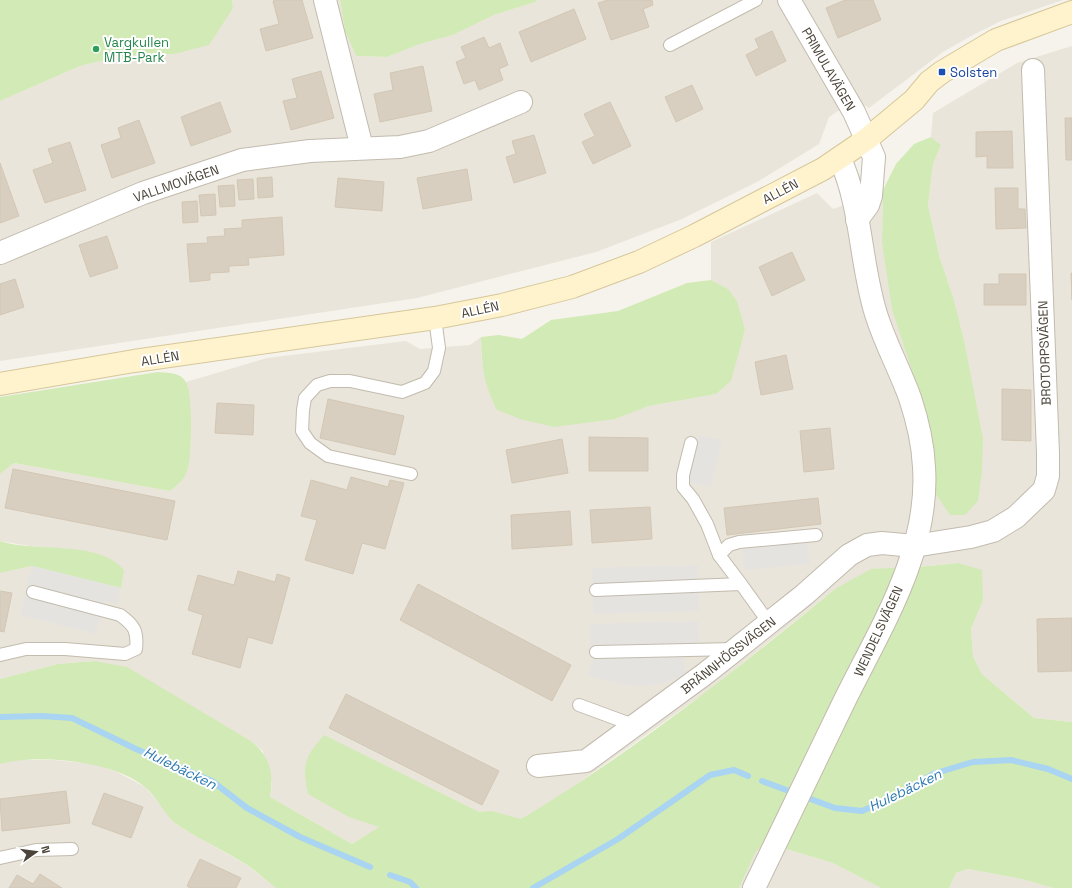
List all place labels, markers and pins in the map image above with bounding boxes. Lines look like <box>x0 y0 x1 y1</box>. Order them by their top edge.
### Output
place label: Vargkullen MTB-Park <box>104 34 169 66</box>
marker: Vargkullen MTB-Park <box>91 44 101 54</box>
place label: Solsten <box>950 64 997 81</box>
marker: Solsten <box>937 67 947 77</box>

